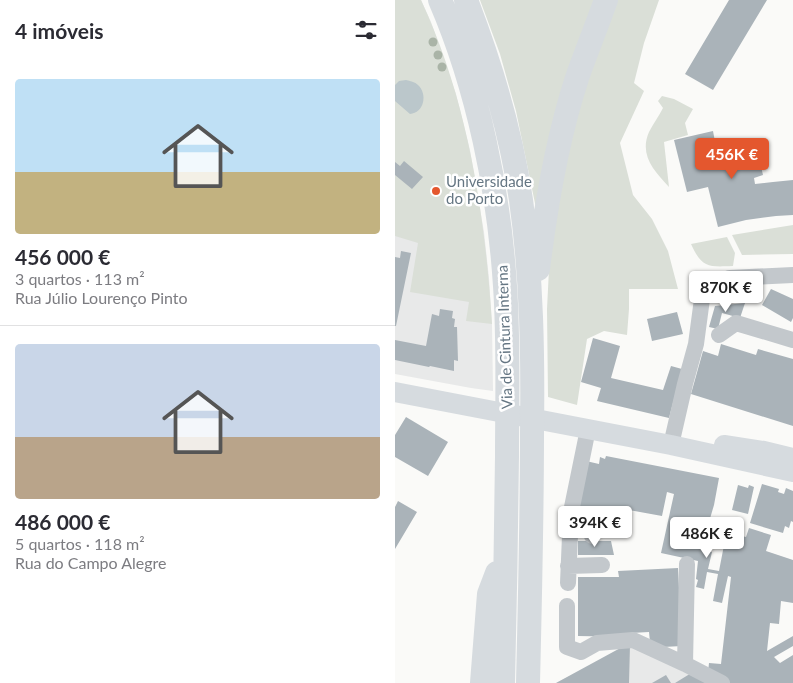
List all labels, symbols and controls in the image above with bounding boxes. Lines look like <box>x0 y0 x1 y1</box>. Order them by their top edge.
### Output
icon: filters <box>352 16 380 44</box>
text: 4 imóveis <box>15 18 103 43</box>
icon: home <box>153 111 243 201</box>
pin: 456K € <box>691 138 773 180</box>
text: 456K € <box>706 144 758 163</box>
place label: Universidade do Porto <box>446 172 532 207</box>
marker: Universidade do Porto <box>430 185 442 197</box>
text: 456 000 € <box>15 244 110 269</box>
street label: Via de Cintura Interna <box>492 265 516 409</box>
text: 3 quartos · 113 m² <box>15 269 145 288</box>
pin: 870K € <box>685 270 767 313</box>
text: 870K € <box>700 277 752 296</box>
text: Rua Júlio Lourenço Pinto <box>15 288 188 307</box>
icon: home <box>153 377 243 467</box>
pin: 394K € <box>554 506 636 548</box>
text: 486 000 € <box>15 509 110 534</box>
text: 394K € <box>569 512 621 531</box>
pin: 486K € <box>666 516 748 559</box>
text: 486K € <box>681 523 733 542</box>
text: 5 quartos · 118 m² <box>15 534 145 553</box>
text: Rua do Campo Alegre <box>15 553 166 572</box>

